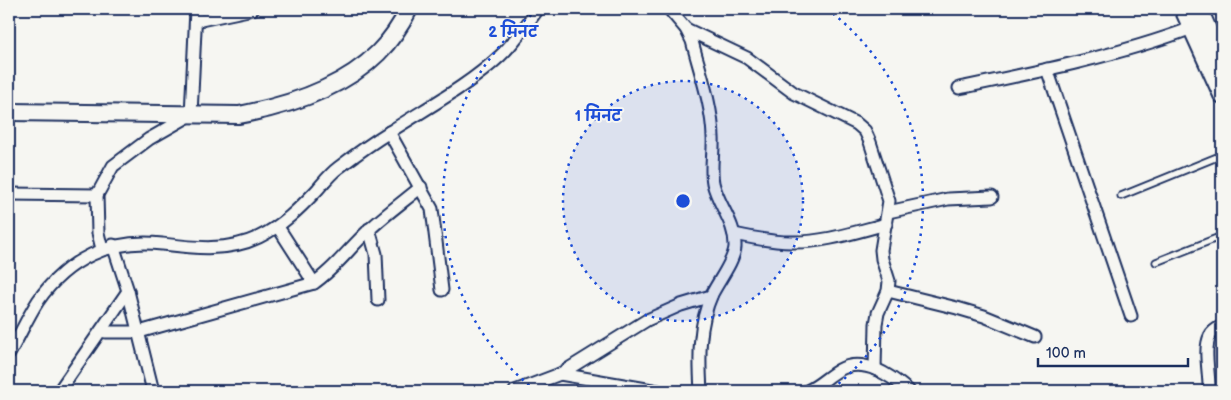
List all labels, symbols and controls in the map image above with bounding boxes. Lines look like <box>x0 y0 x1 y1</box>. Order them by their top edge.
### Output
text: 2 मिनट <box>488 19 539 42</box>
text: 1 मिनट <box>575 103 623 126</box>
centre of rings <box>674 192 692 210</box>
scale bar <box>1038 335 1188 367</box>
text: 100 m <box>1046 344 1086 363</box>

